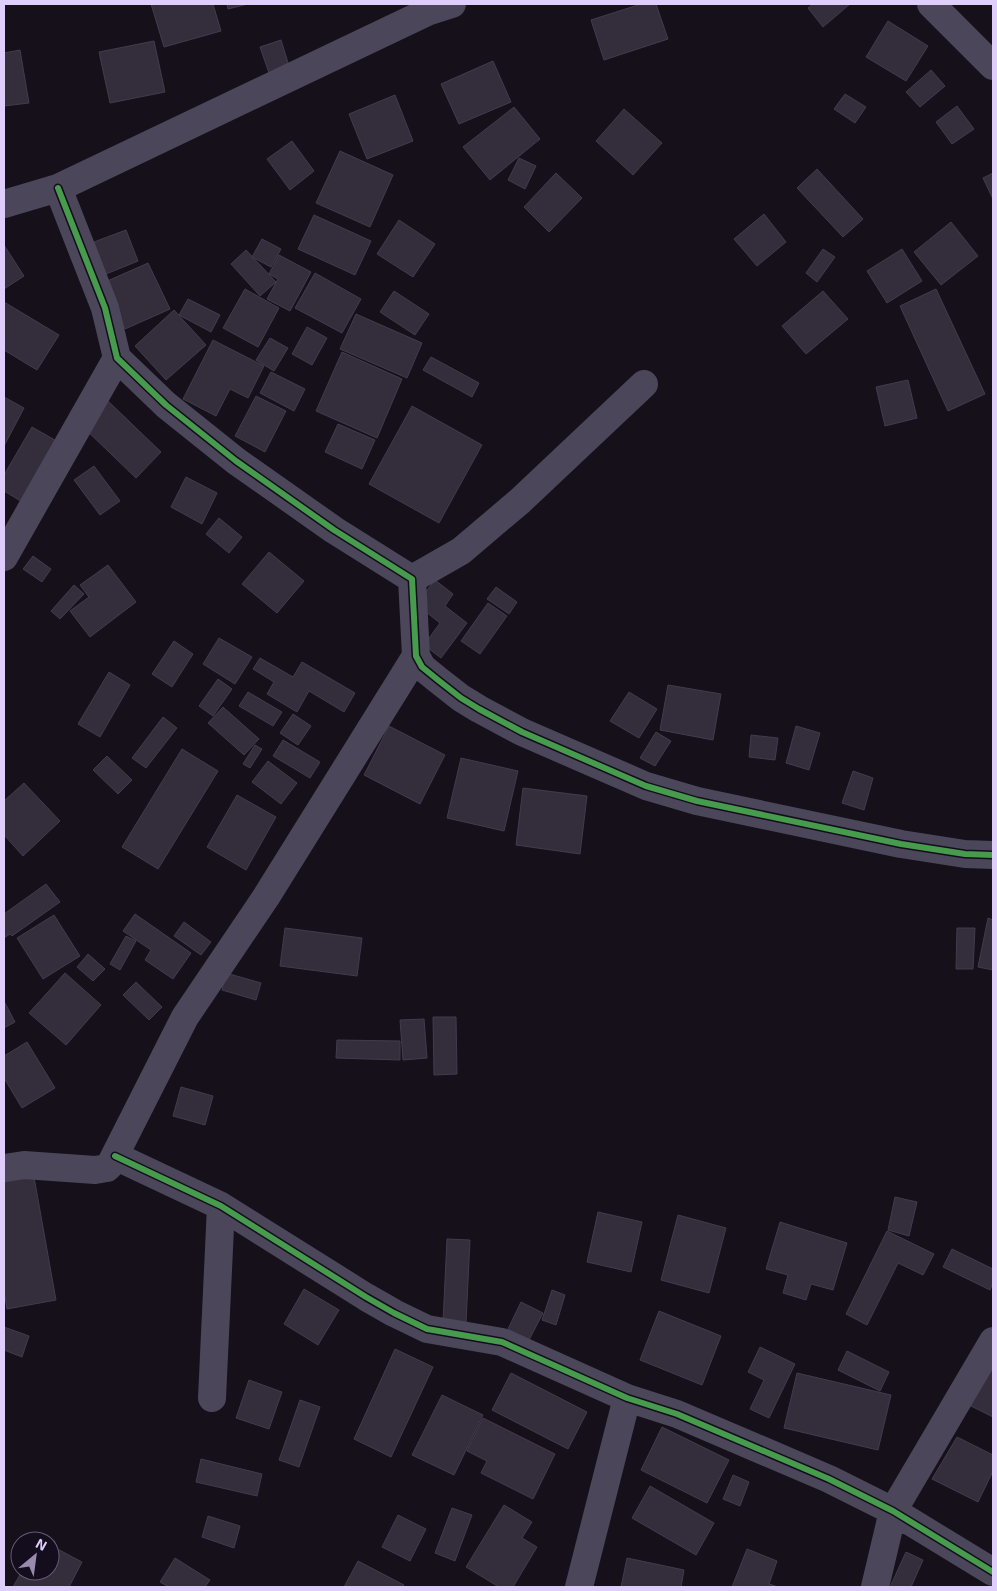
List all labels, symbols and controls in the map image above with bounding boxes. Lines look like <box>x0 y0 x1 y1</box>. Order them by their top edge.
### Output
north arrow <box>10 1531 60 1581</box>
text: N <box>33 1534 50 1554</box>

